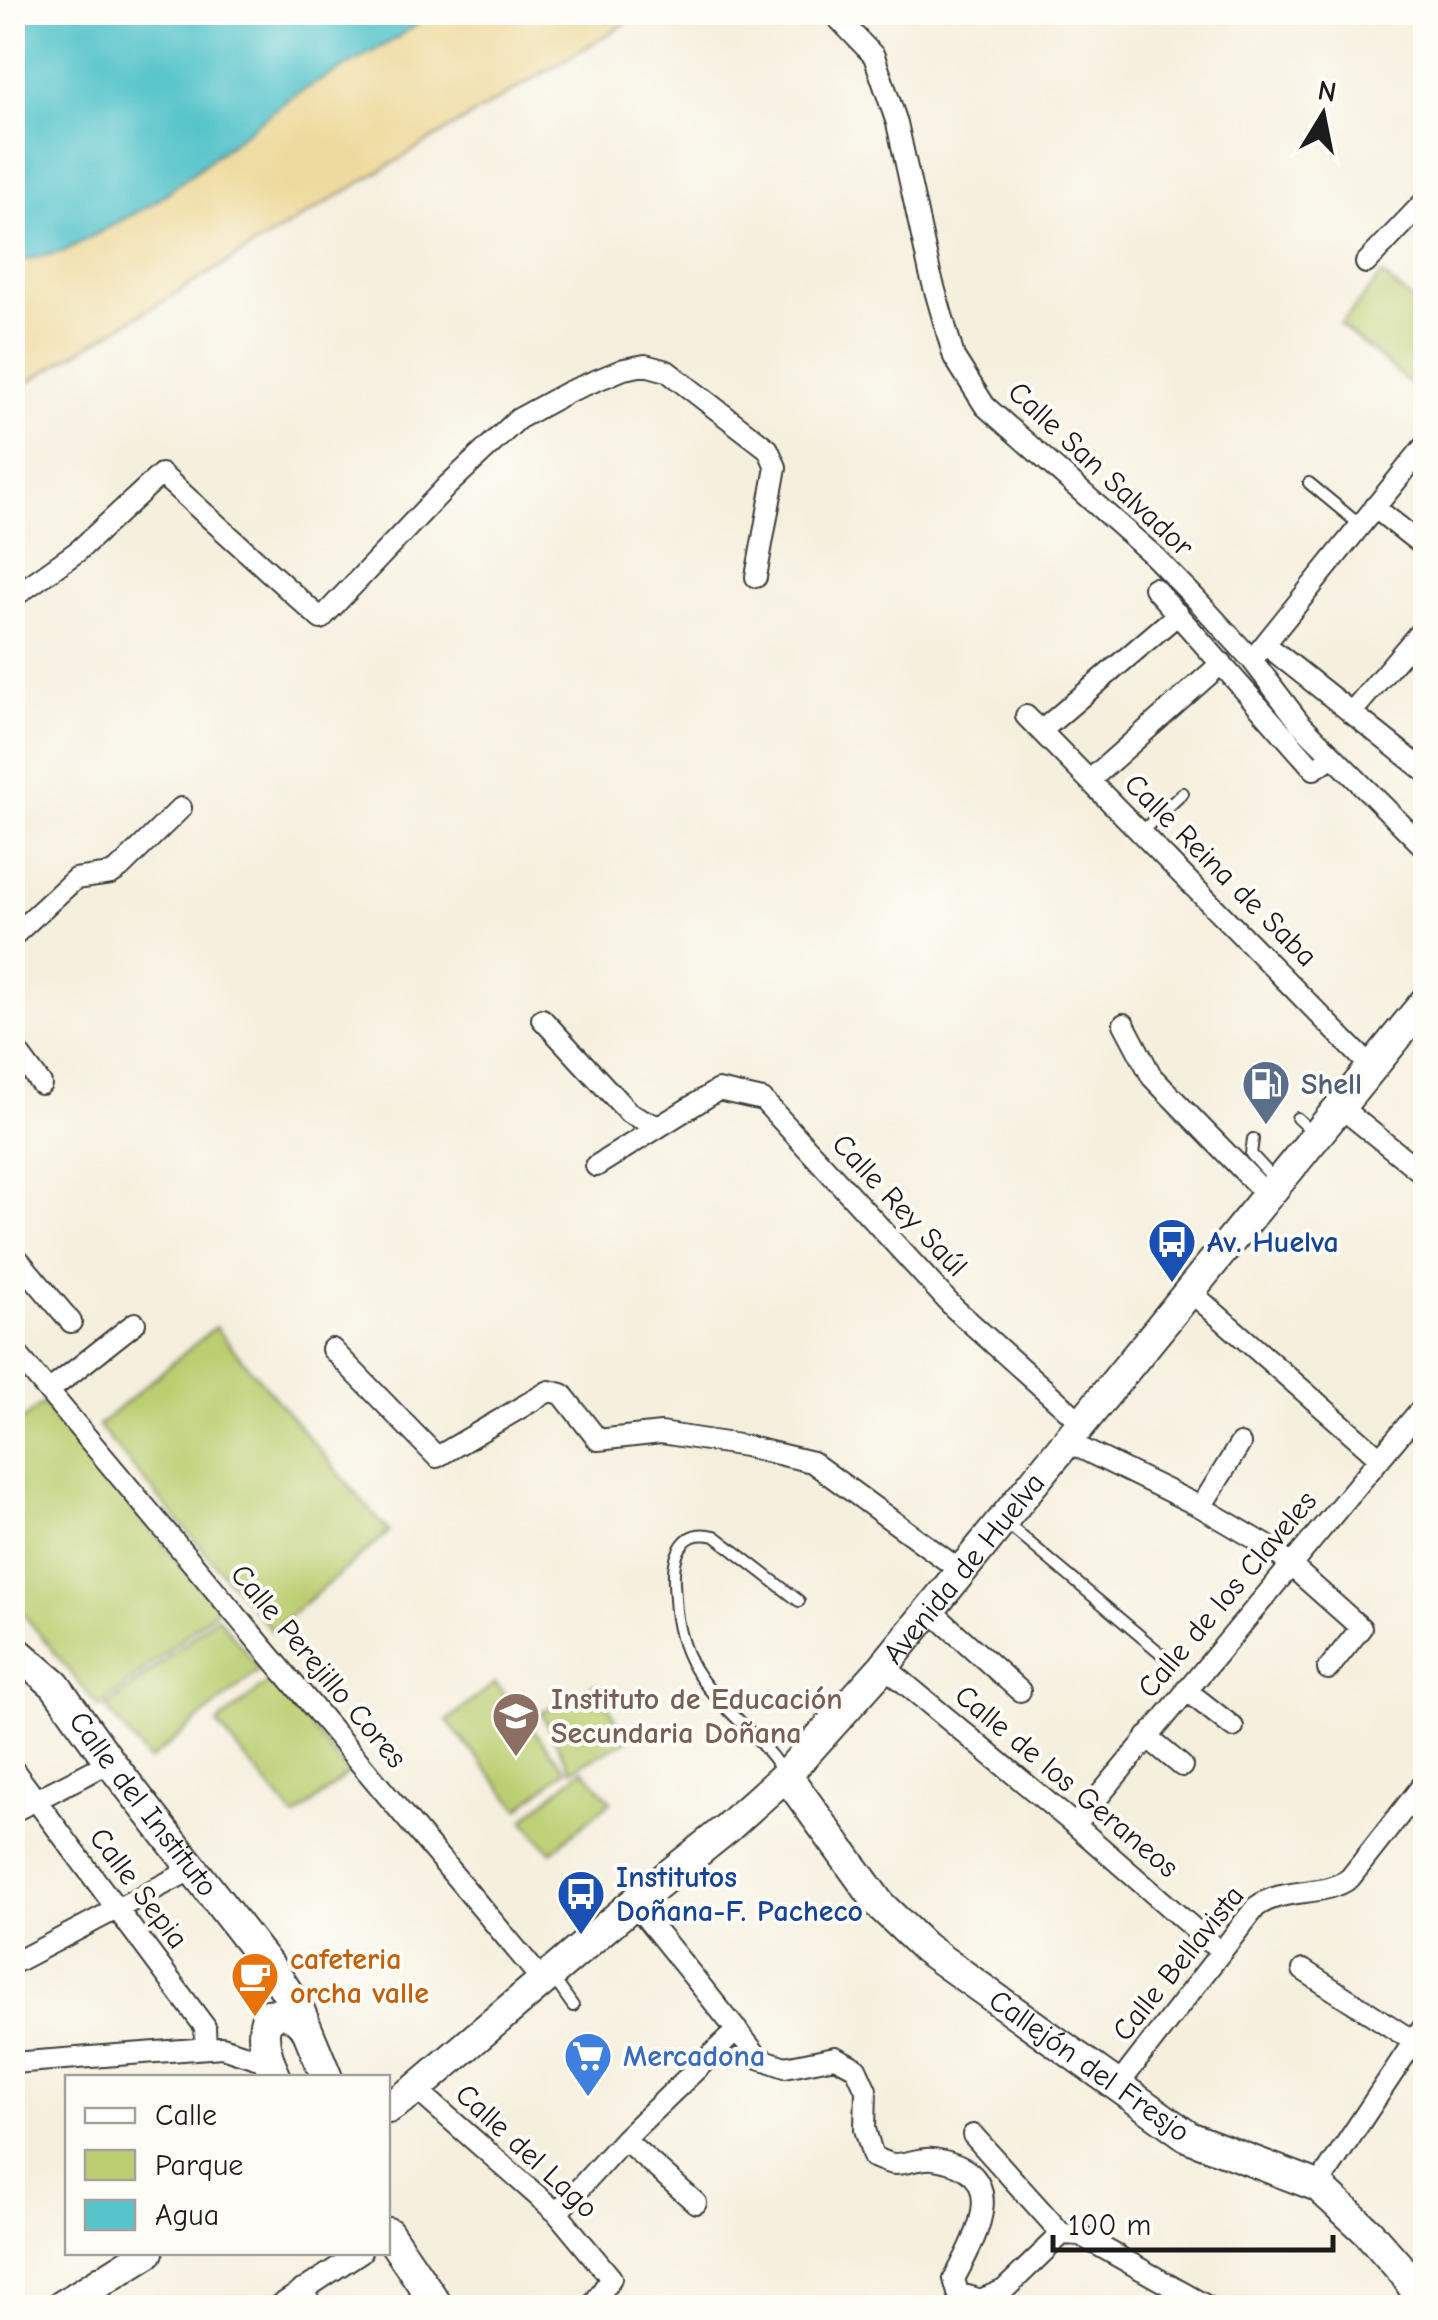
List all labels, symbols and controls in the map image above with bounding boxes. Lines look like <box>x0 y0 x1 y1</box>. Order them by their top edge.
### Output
north arrow <box>1273 65 1373 165</box>
text: N <box>1315 74 1339 109</box>
street label: Calle San Salvador <box>1001 375 1201 564</box>
street label: Calle Reina de Saba <box>1117 767 1324 974</box>
fuel station icon: Shell <box>1240 1058 1292 1126</box>
place label: Shell <box>1301 1067 1362 1102</box>
street label: Calle Rey Saúl <box>825 1127 975 1284</box>
bus stop icon: Av. Huelva <box>1146 1216 1198 1284</box>
place label: Av. Huelva <box>1207 1225 1339 1260</box>
street label: Avenida de Huelva <box>876 1466 1052 1671</box>
street label: Calle de los Claveles <box>1131 1484 1324 1705</box>
street label: Calle Perejillo Cores <box>223 1557 414 1775</box>
street label: Calle de los Geraneos <box>948 1678 1186 1885</box>
place label: Instituto de Educación Secundaria Doñana <box>551 1682 843 1751</box>
school or university icon: Instituto de Educación Secundaria Doñana <box>490 1690 542 1758</box>
street label: Calle del Instituto <box>62 1705 225 1904</box>
street label: Calle Sepia <box>82 1821 195 1955</box>
place label: Institutos Doñana-F. Pacheco <box>616 1860 863 1929</box>
bus stop icon: Institutos Doñana-F. Pacheco <box>555 1868 607 1936</box>
street label: Calle Bellavista <box>1105 1879 1252 2048</box>
place label: cafeteria orcha valle <box>290 1942 429 2011</box>
cafe icon: cafeteria orcha valle <box>229 1950 281 2018</box>
street label: Callejón del Fresjo <box>982 1983 1196 2150</box>
supermarket icon: Mercadona <box>562 2030 614 2098</box>
place label: Mercadona <box>623 2039 765 2074</box>
legend <box>65 2075 390 2255</box>
street label: Calle del Lago <box>448 2077 605 2226</box>
text: Calle <box>155 2098 217 2133</box>
text: Parque <box>155 2148 243 2183</box>
scale bar <box>1053 2190 1333 2252</box>
text: Agua <box>155 2198 219 2233</box>
text: 100 m <box>1068 2208 1151 2243</box>

